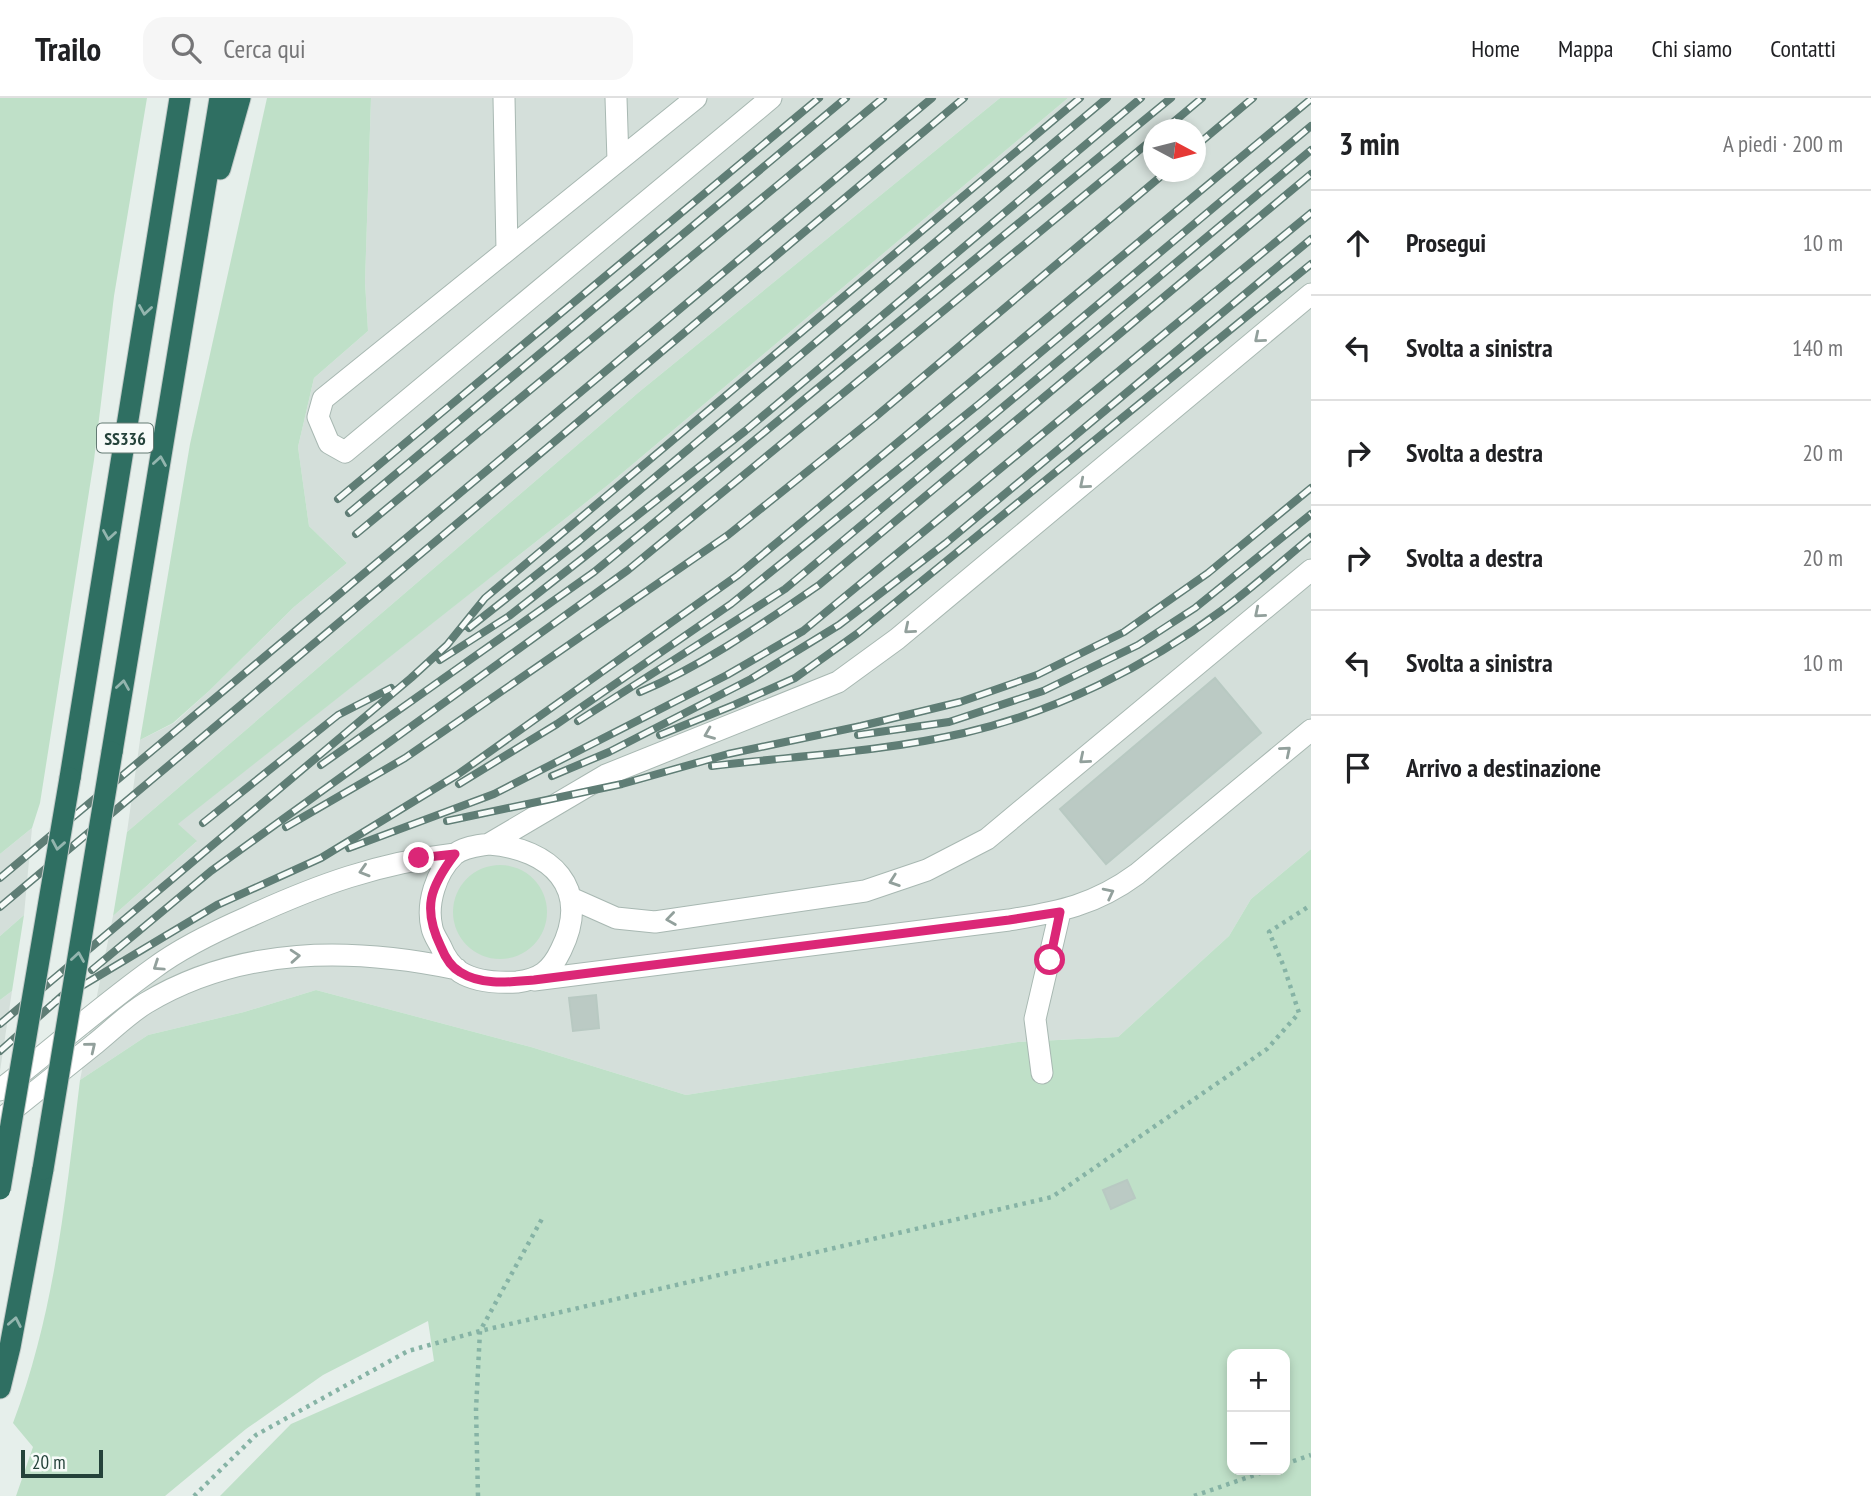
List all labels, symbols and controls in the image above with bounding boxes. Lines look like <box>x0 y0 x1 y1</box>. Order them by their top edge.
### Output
search box <box>143 17 633 80</box>
text: Trailo <box>35 27 101 70</box>
icon: search <box>167 29 205 67</box>
text: Cerca qui <box>223 32 306 65</box>
text: Home <box>1471 33 1520 64</box>
text: Mappa <box>1558 33 1613 64</box>
text: Chi siamo <box>1651 33 1732 64</box>
text: Contatti <box>1770 33 1836 64</box>
north arrow <box>1143 119 1206 182</box>
text: 3 min <box>1339 124 1400 163</box>
text: A piedi · 200 m <box>1723 129 1843 158</box>
icon: ahead <box>1339 224 1377 262</box>
text: Prosegui <box>1406 226 1486 259</box>
text: 10 m <box>1802 228 1843 257</box>
one-way arrow <box>138 305 153 316</box>
icon: left <box>1339 329 1377 367</box>
one-way arrow <box>1254 330 1267 342</box>
text: Svolta a sinistra <box>1406 331 1553 364</box>
text: 140 m <box>1792 333 1843 362</box>
road number: SS336 <box>97 424 153 452</box>
icon: right <box>1339 434 1377 472</box>
text: Svolta a destra <box>1406 436 1543 469</box>
text: 20 m <box>1802 438 1843 467</box>
one-way arrow <box>152 455 167 466</box>
one-way arrow <box>1079 476 1092 488</box>
one-way arrow <box>102 529 117 541</box>
icon: right <box>1339 539 1377 577</box>
text: Svolta a destra <box>1406 541 1543 574</box>
text: 20 m <box>1802 543 1843 572</box>
one-way arrow <box>1254 605 1266 618</box>
one-way arrow <box>904 621 917 633</box>
icon: left <box>1339 644 1377 682</box>
text: Svolta a sinistra <box>1406 646 1553 679</box>
text: 10 m <box>1802 648 1843 677</box>
one-way arrow <box>115 679 130 691</box>
one-way arrow <box>703 725 715 739</box>
one-way arrow <box>1278 747 1291 759</box>
icon: arrive <box>1339 749 1377 787</box>
one-way arrow <box>1079 751 1092 763</box>
text: Arrivo a destinazione <box>1406 751 1601 784</box>
one-way arrow <box>51 839 66 851</box>
route end <box>403 842 434 873</box>
one-way arrow <box>358 862 370 877</box>
one-way arrow <box>889 873 901 887</box>
one-way arrow <box>1102 887 1114 901</box>
one-way arrow <box>665 912 677 927</box>
route start <box>1034 944 1065 975</box>
one-way arrow <box>290 948 301 963</box>
one-way arrow <box>70 951 85 963</box>
one-way arrow <box>153 958 166 970</box>
one-way arrow <box>84 1042 96 1055</box>
one-way arrow <box>6 1316 21 1328</box>
map controls <box>1227 1349 1290 1475</box>
button: + <box>1227 1349 1290 1412</box>
button: − <box>1227 1412 1290 1475</box>
scale bar <box>21 1447 103 1479</box>
text: 20 m <box>32 1450 66 1474</box>

